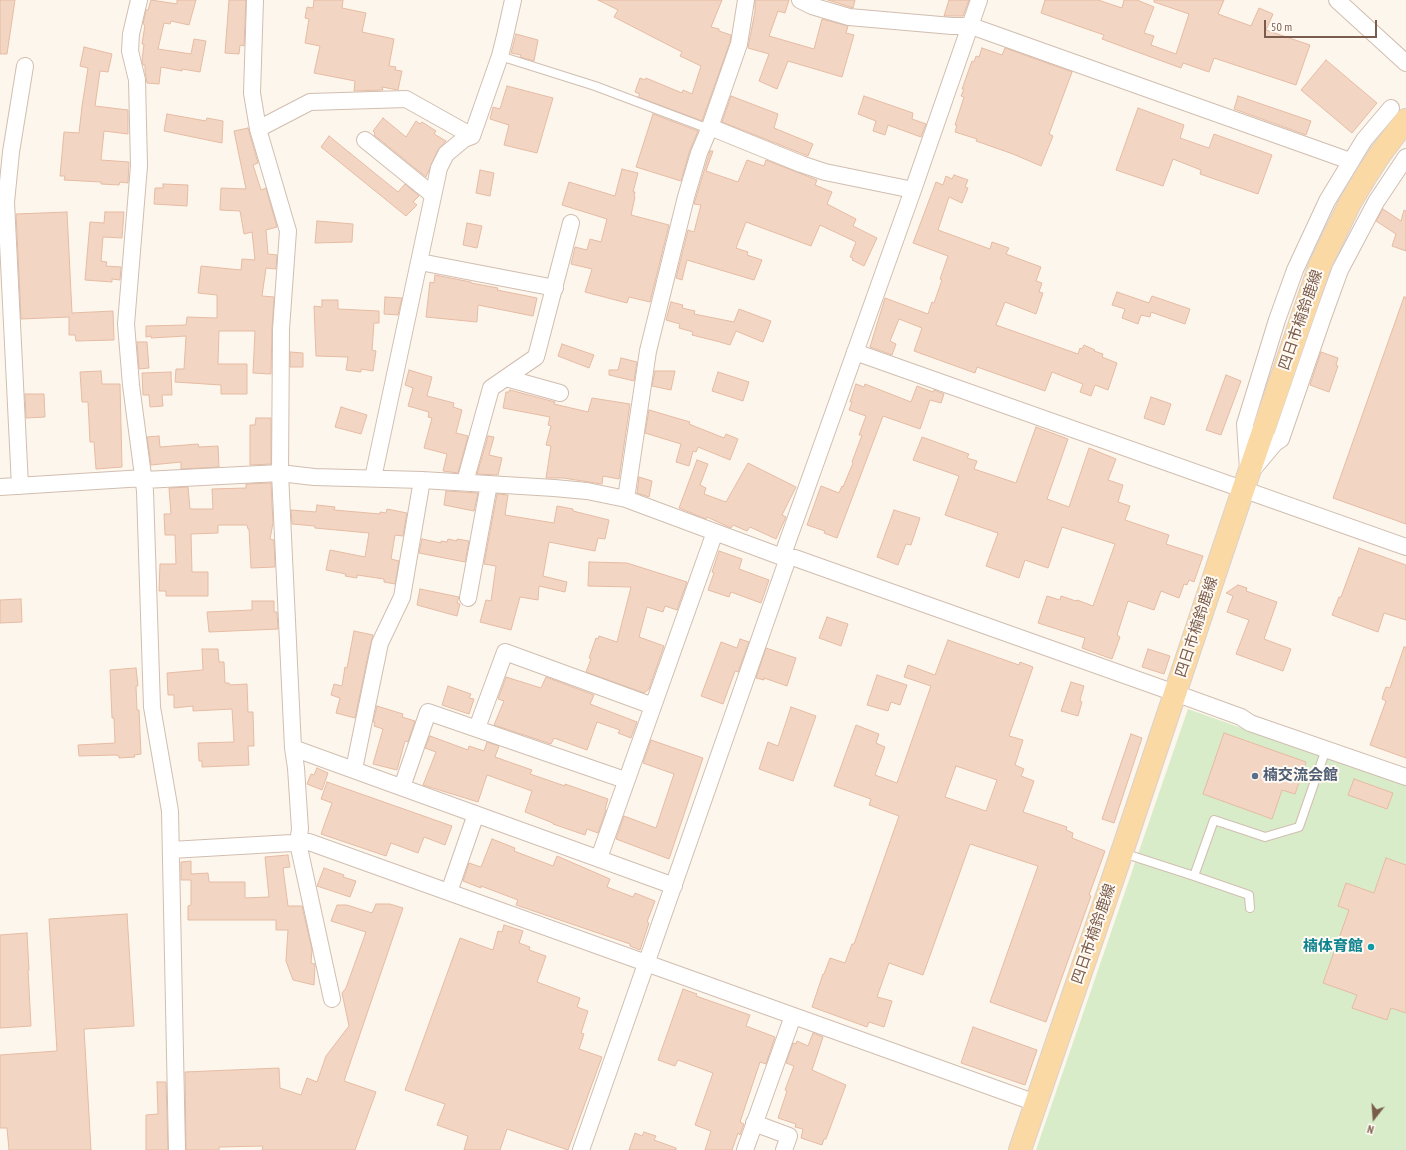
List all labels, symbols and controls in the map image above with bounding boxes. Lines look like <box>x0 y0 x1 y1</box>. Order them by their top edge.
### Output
scale bar <box>1266 12 1379 38</box>
text: 50 m <box>1271 19 1292 34</box>
street label: 四日市楠鈴鹿線 <box>1275 267 1327 373</box>
street label: 四日市楠鈴鹿線 <box>1172 574 1222 680</box>
place label: 楠交流会館 <box>1263 767 1338 785</box>
marker: 楠交流会館 <box>1250 771 1260 781</box>
street label: 四日市楠鈴鹿線 <box>1068 881 1120 987</box>
place label: 楠体育館 <box>1303 938 1363 956</box>
marker: 楠体育館 <box>1366 942 1376 952</box>
north arrow <box>1354 1098 1394 1138</box>
text: N <box>1366 1122 1375 1137</box>

